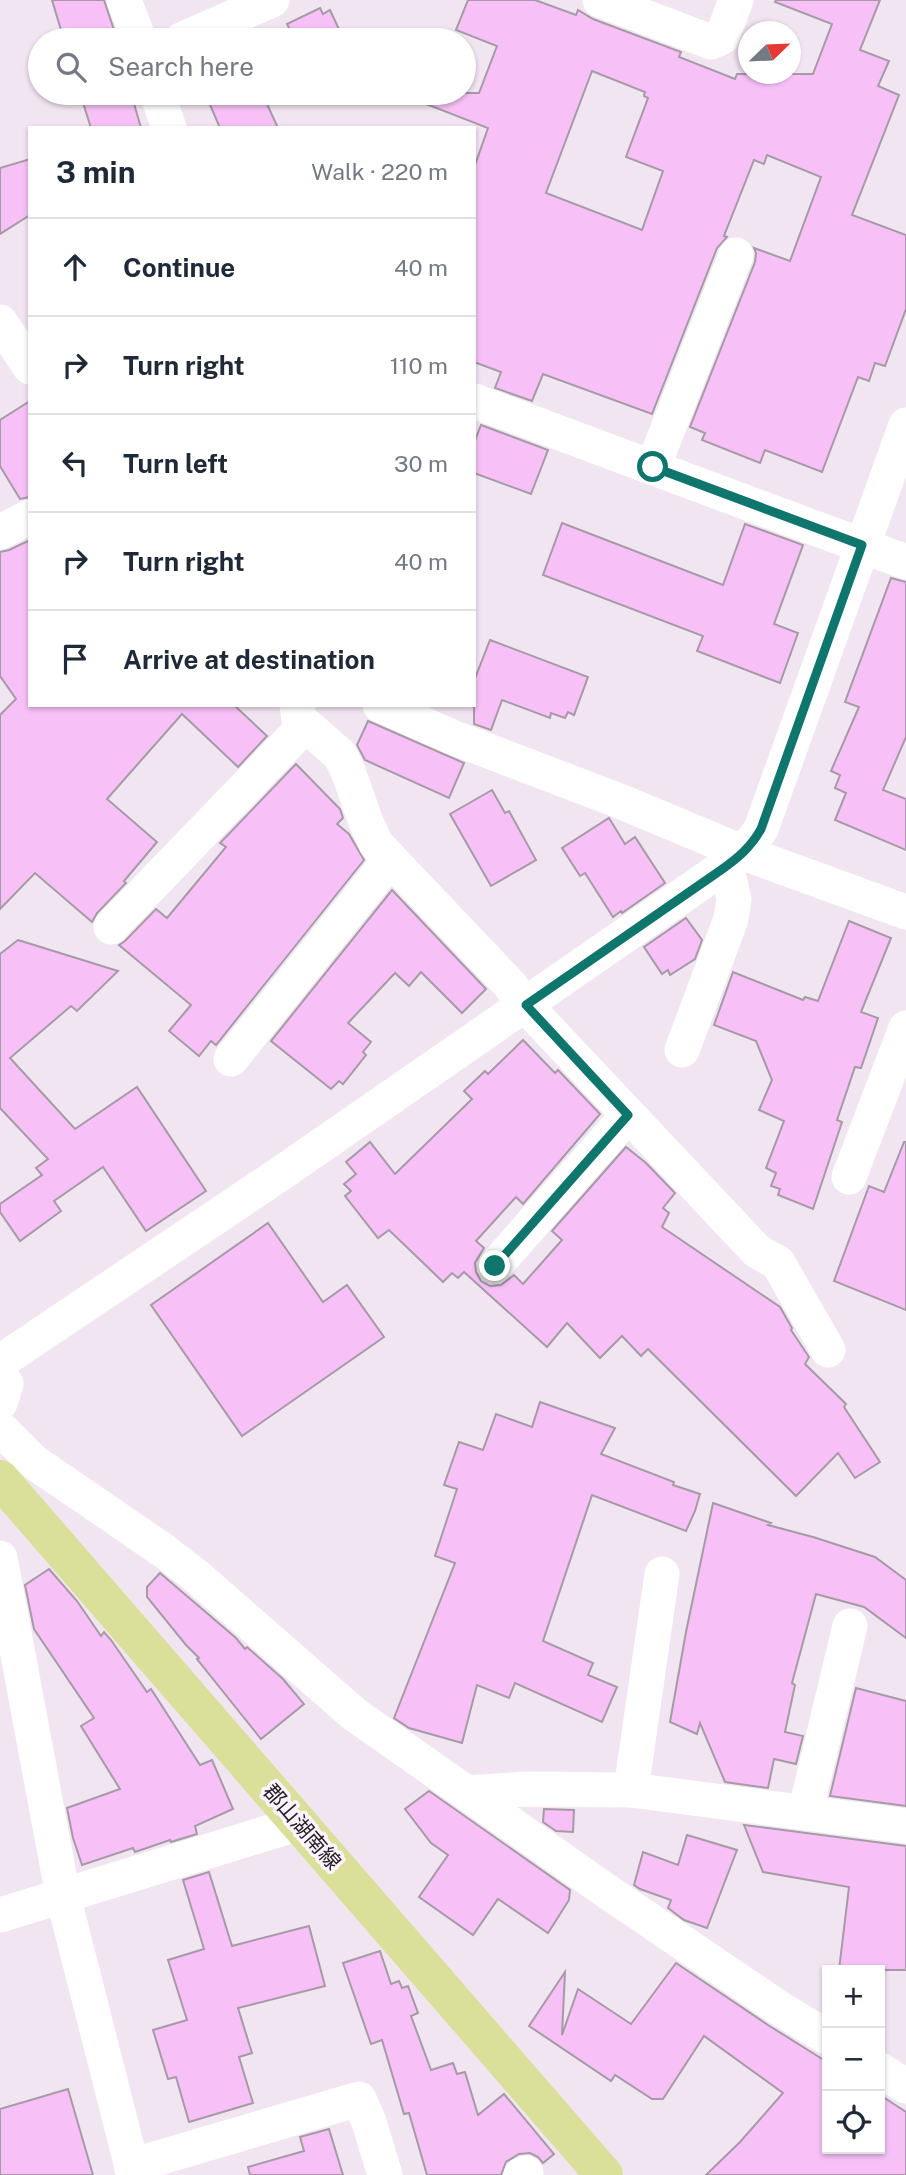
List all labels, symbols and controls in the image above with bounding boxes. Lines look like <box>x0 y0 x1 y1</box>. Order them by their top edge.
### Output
north arrow <box>738 21 801 84</box>
search box <box>28 28 476 105</box>
icon: search <box>52 48 90 86</box>
text: Search here <box>108 51 254 82</box>
text: 3 min <box>56 154 135 190</box>
text: Walk · 220 m <box>311 158 448 185</box>
icon: ahead <box>56 248 94 286</box>
text: Continue <box>123 252 235 283</box>
text: 40 m <box>394 254 448 281</box>
icon: right <box>56 346 94 384</box>
text: Turn right <box>123 350 245 381</box>
text: 110 m <box>390 352 448 379</box>
icon: left <box>56 444 94 482</box>
text: Turn left <box>123 448 228 479</box>
text: 30 m <box>394 450 448 477</box>
route start <box>637 451 668 482</box>
icon: right <box>56 542 94 580</box>
text: Turn right <box>123 546 245 577</box>
text: 40 m <box>394 548 448 575</box>
icon: arrive <box>56 640 94 678</box>
text: Arrive at destination <box>123 644 375 675</box>
route end <box>479 1250 510 1281</box>
street label: 郡山湖南線 <box>259 1779 346 1874</box>
map controls <box>822 1965 885 2154</box>
button: + <box>822 1965 885 2028</box>
button: − <box>822 2028 885 2091</box>
button: locate <box>822 2091 885 2154</box>

